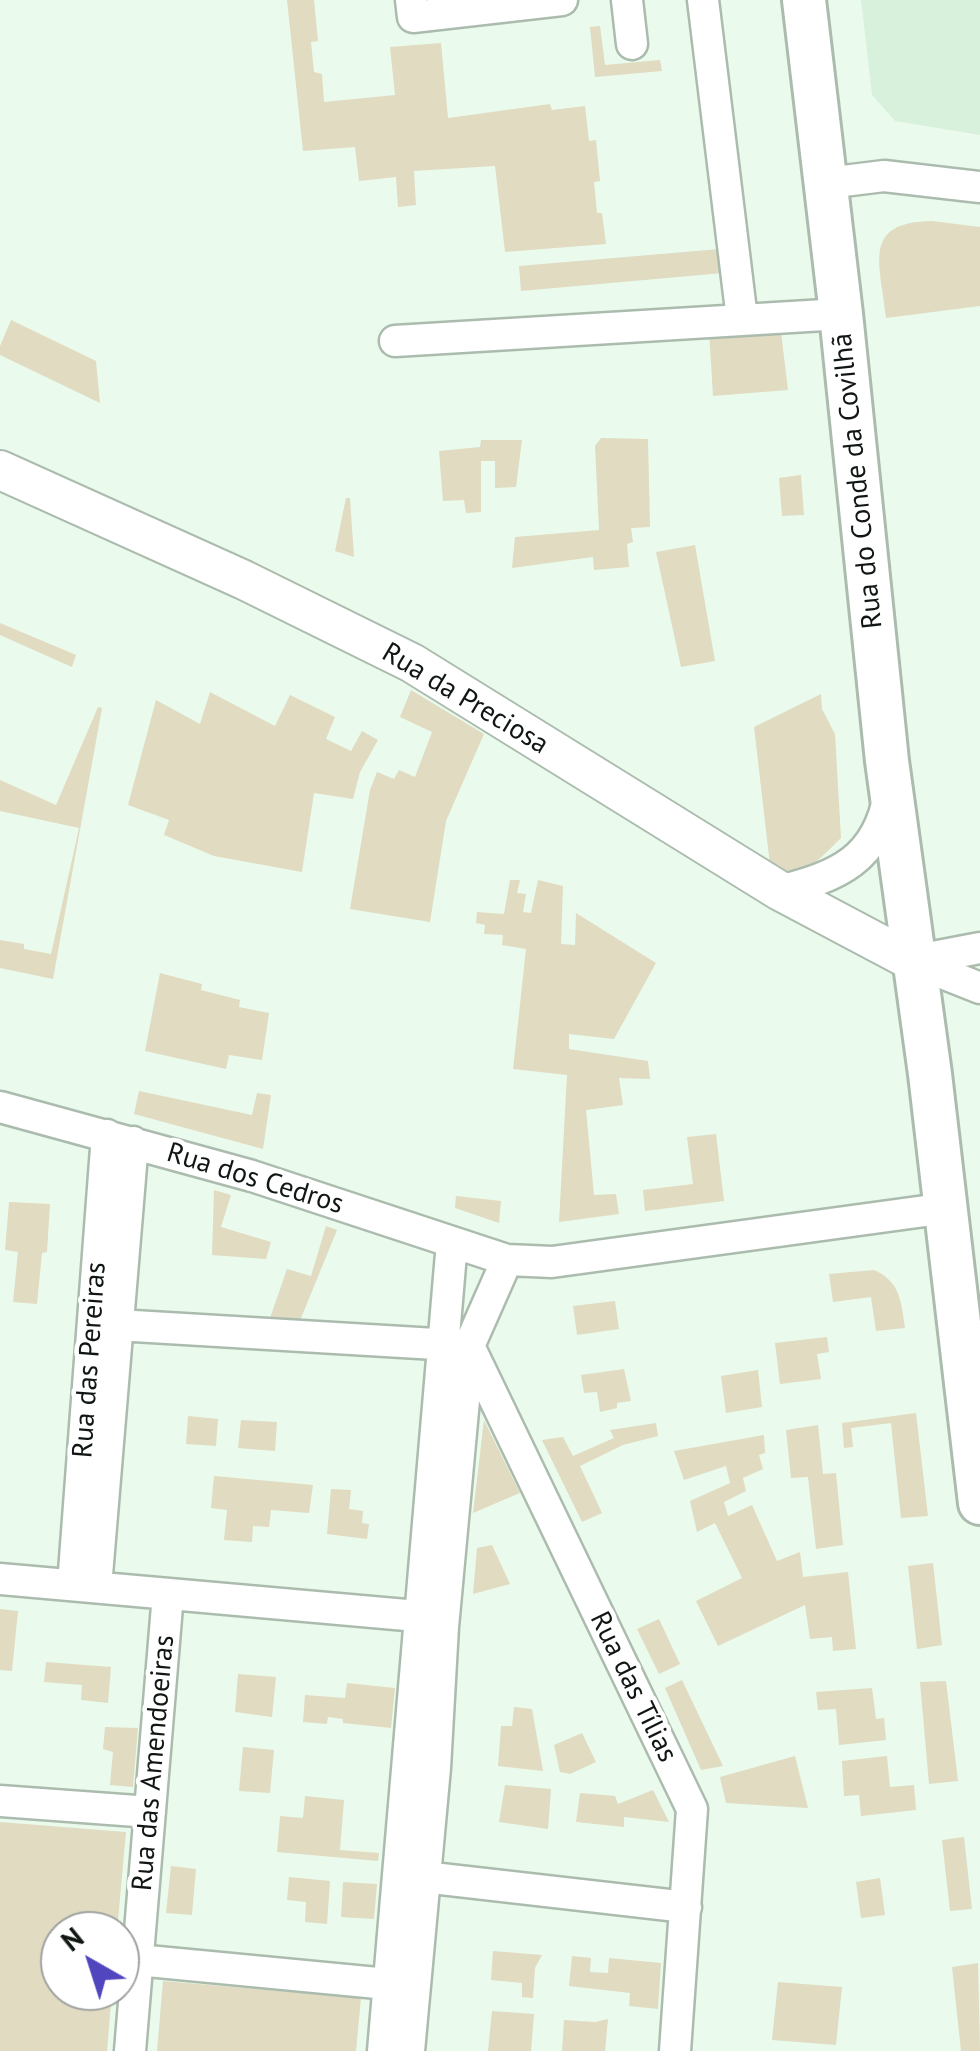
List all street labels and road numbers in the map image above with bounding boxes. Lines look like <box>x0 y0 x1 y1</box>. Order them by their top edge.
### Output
street label: Rua do Conde da Covilhã <box>826 332 890 630</box>
street label: Rua da Preciosa <box>376 636 554 762</box>
street label: Rua dos Cedros <box>163 1136 347 1222</box>
street label: Rua das Pereiras <box>66 1261 114 1459</box>
street label: Rua das Tílias <box>582 1606 684 1768</box>
street label: Rua das Amendoeiras <box>126 1634 182 1892</box>

